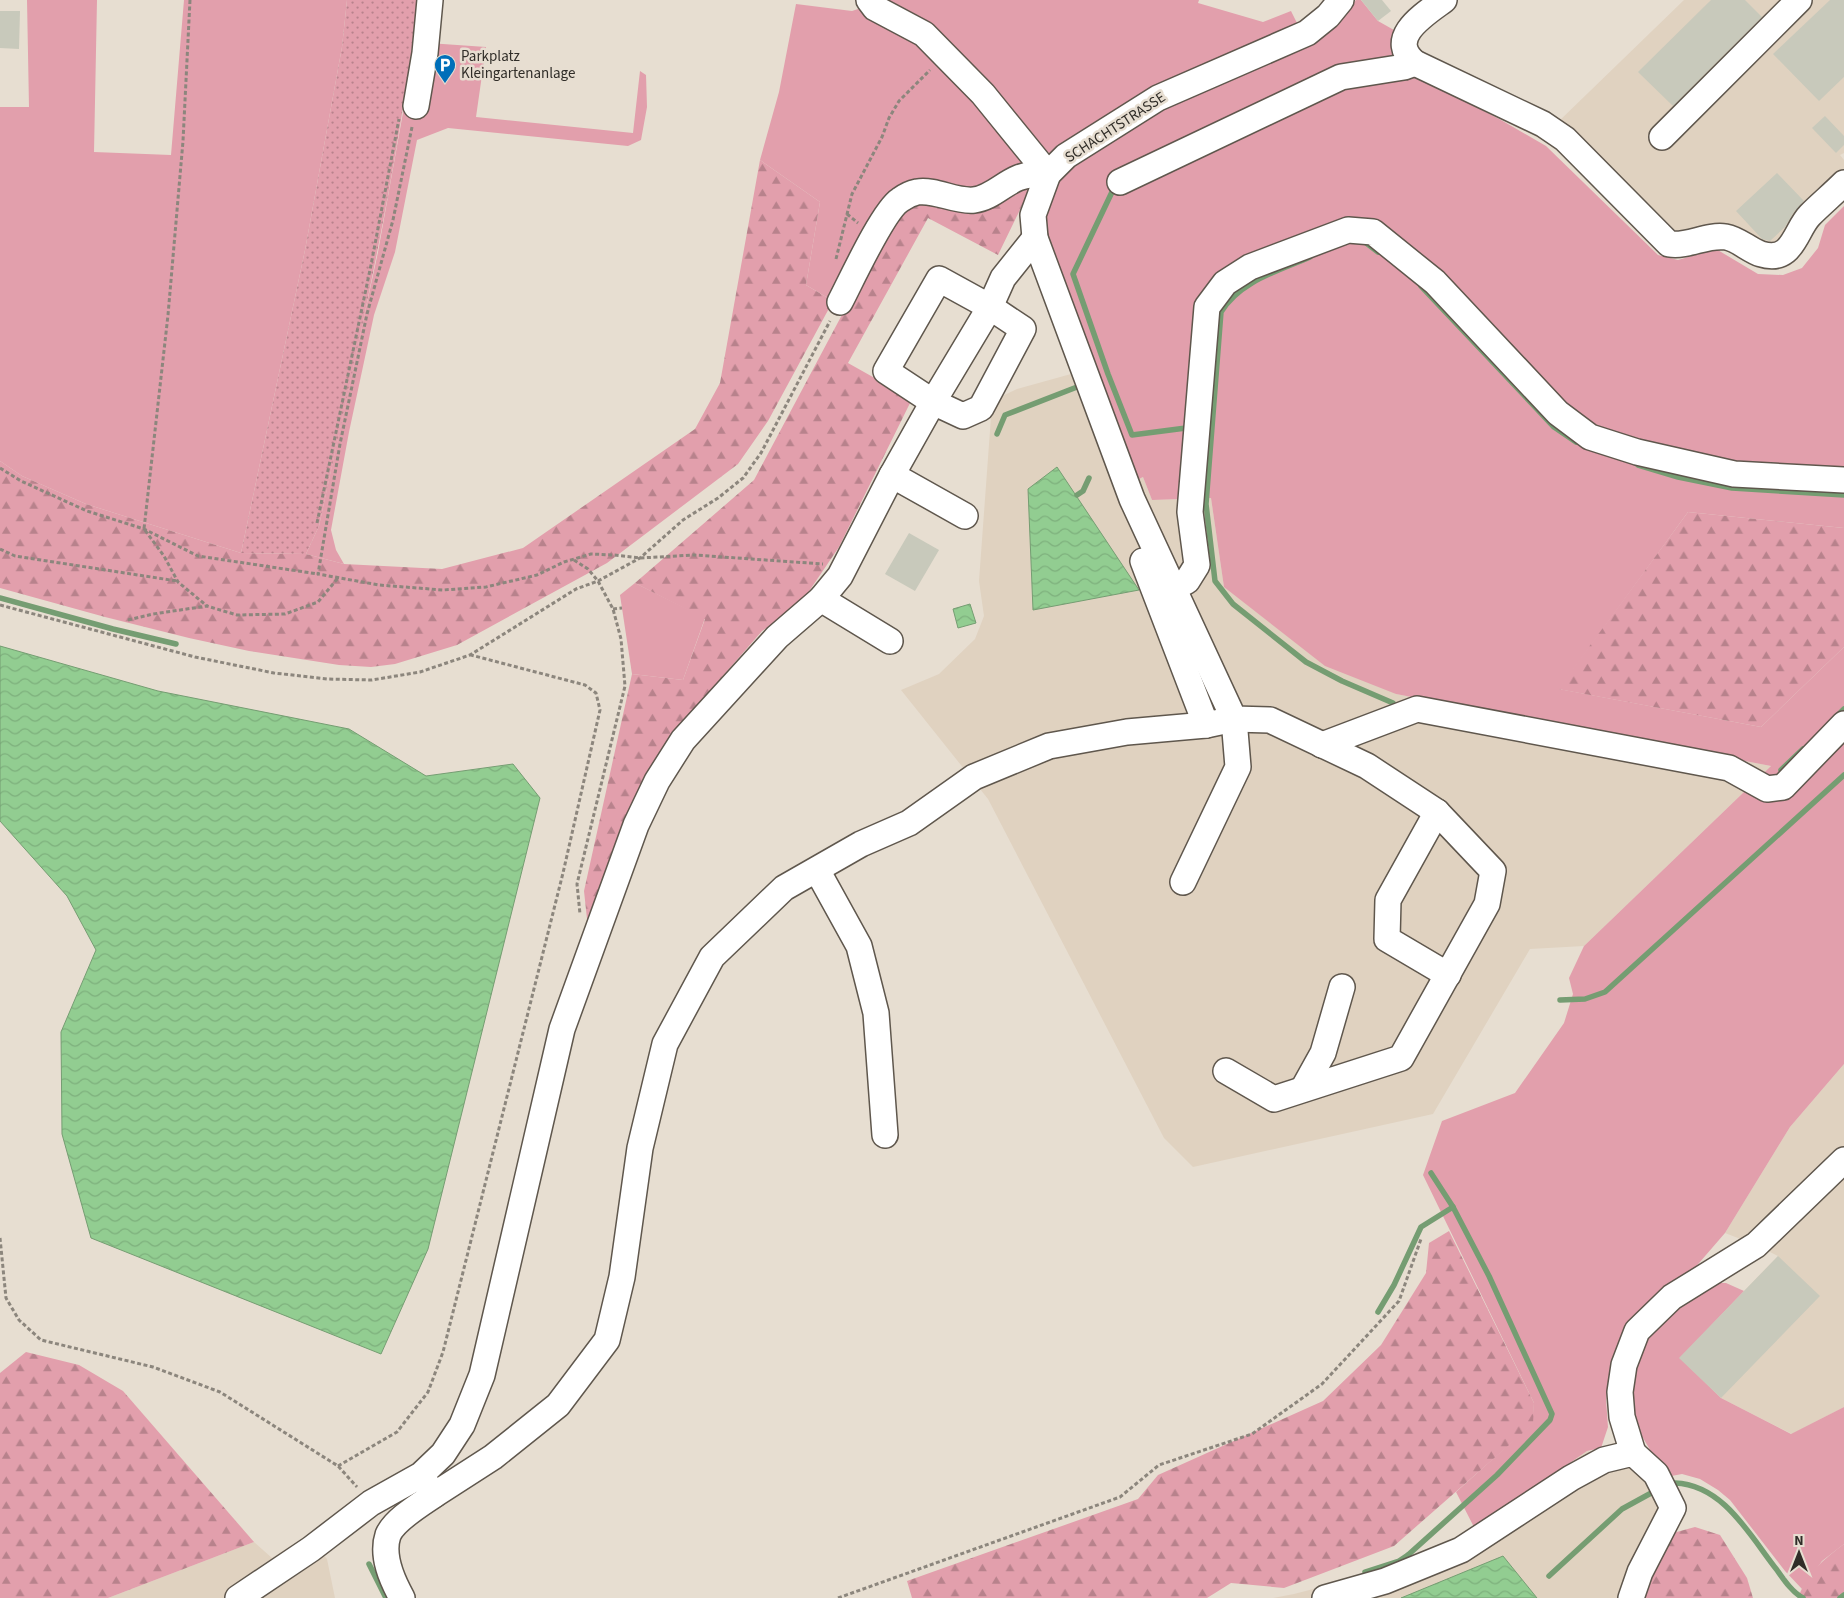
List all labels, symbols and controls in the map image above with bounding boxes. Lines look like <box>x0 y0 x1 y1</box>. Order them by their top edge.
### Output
place label: Parkplatz Kleingartenanlage <box>461 46 575 84</box>
parking icon: Parkplatz Kleingartenanlage <box>433 53 457 84</box>
street label: SCHACHTSTRASSE <box>1061 87 1170 168</box>
north arrow <box>1774 1528 1824 1578</box>
text: N <box>1794 1531 1804 1551</box>

